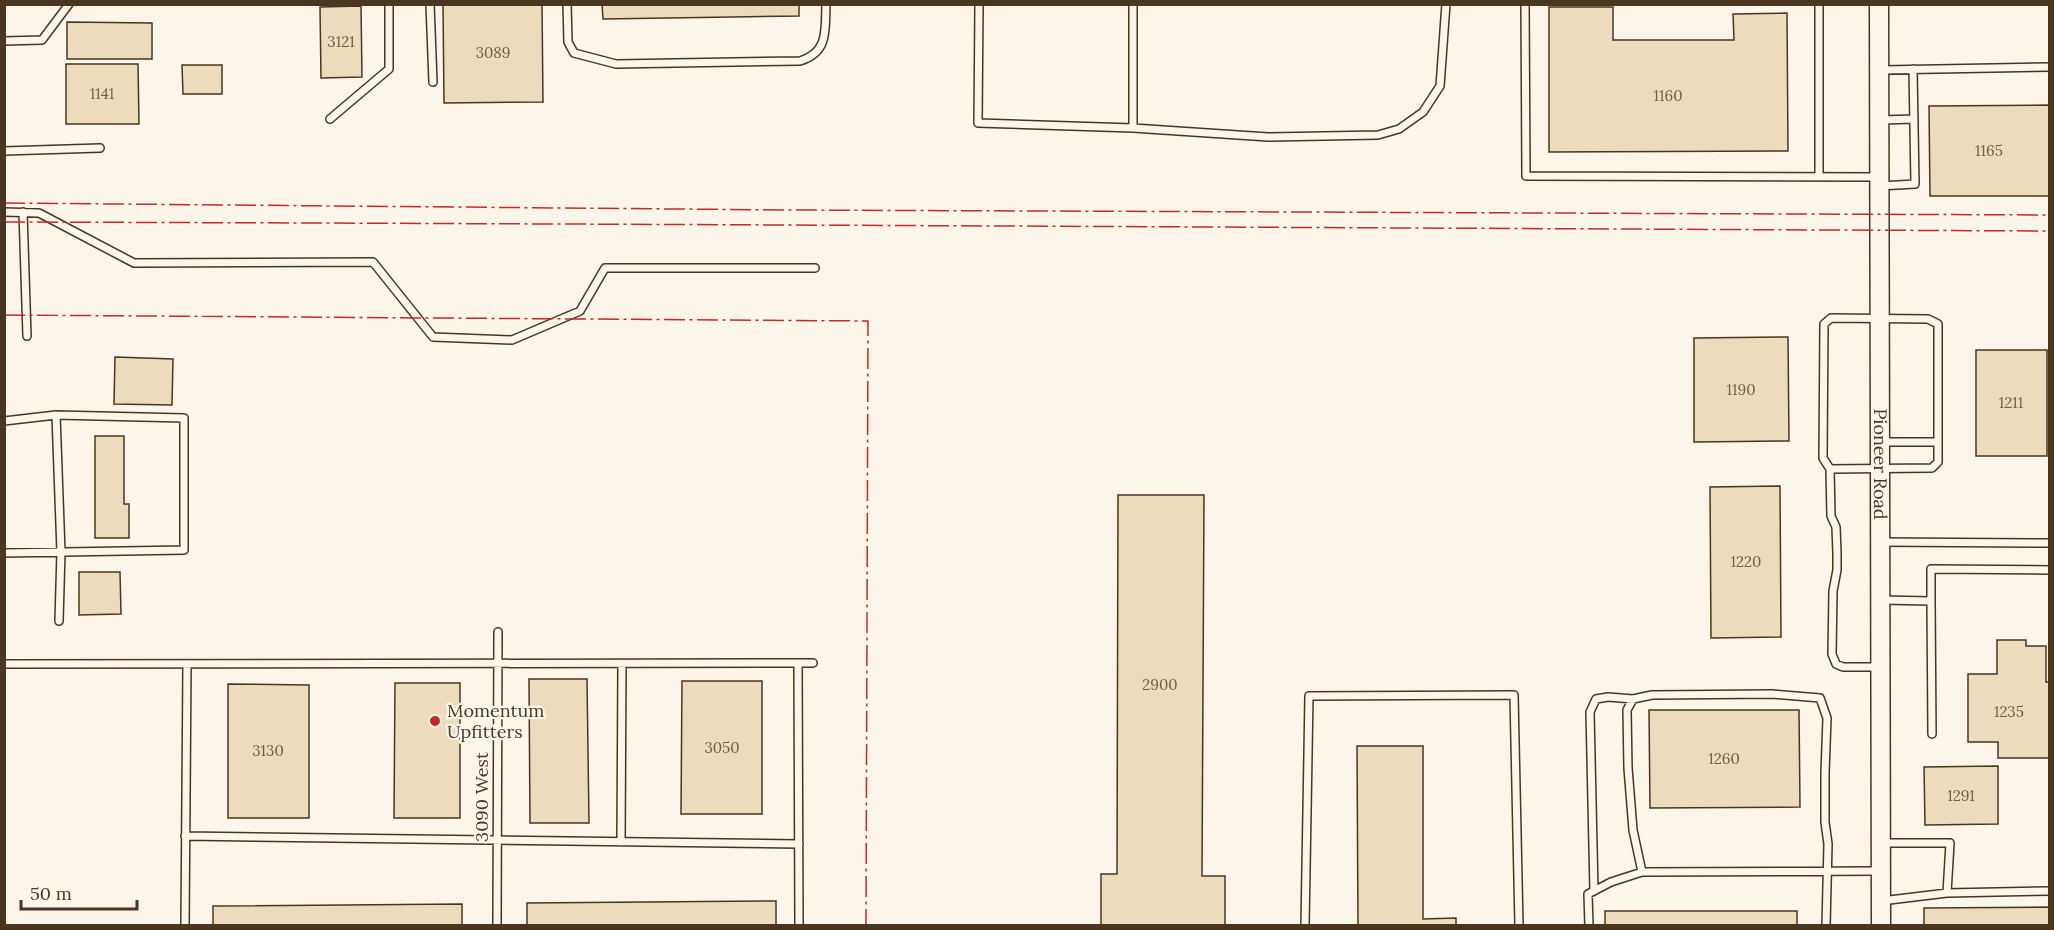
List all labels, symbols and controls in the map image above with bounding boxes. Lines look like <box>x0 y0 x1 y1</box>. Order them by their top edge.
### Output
house number: 3121 <box>327 32 355 51</box>
house number: 3089 <box>476 43 510 62</box>
house number: 1141 <box>90 84 114 103</box>
house number: 1160 <box>1654 86 1682 105</box>
house number: 1165 <box>1975 141 2003 160</box>
house number: 1190 <box>1727 380 1755 399</box>
house number: 1211 <box>1999 393 2023 412</box>
street label: Pioneer Road <box>1869 408 1892 520</box>
house number: 1220 <box>1731 552 1761 571</box>
house number: 2900 <box>1142 675 1178 694</box>
place label: Momentum Upfitters <box>447 699 544 743</box>
house number: 1235 <box>1994 702 2024 721</box>
marker: Momentum Upfitters <box>428 714 442 728</box>
house number: 3050 <box>704 738 740 757</box>
house number: 3130 <box>252 741 284 760</box>
house number: 1260 <box>1708 749 1740 768</box>
street label: 3090 West <box>470 752 493 842</box>
house number: 1291 <box>1947 786 1975 805</box>
scale bar <box>21 873 136 911</box>
text: 50 m <box>30 882 72 905</box>

